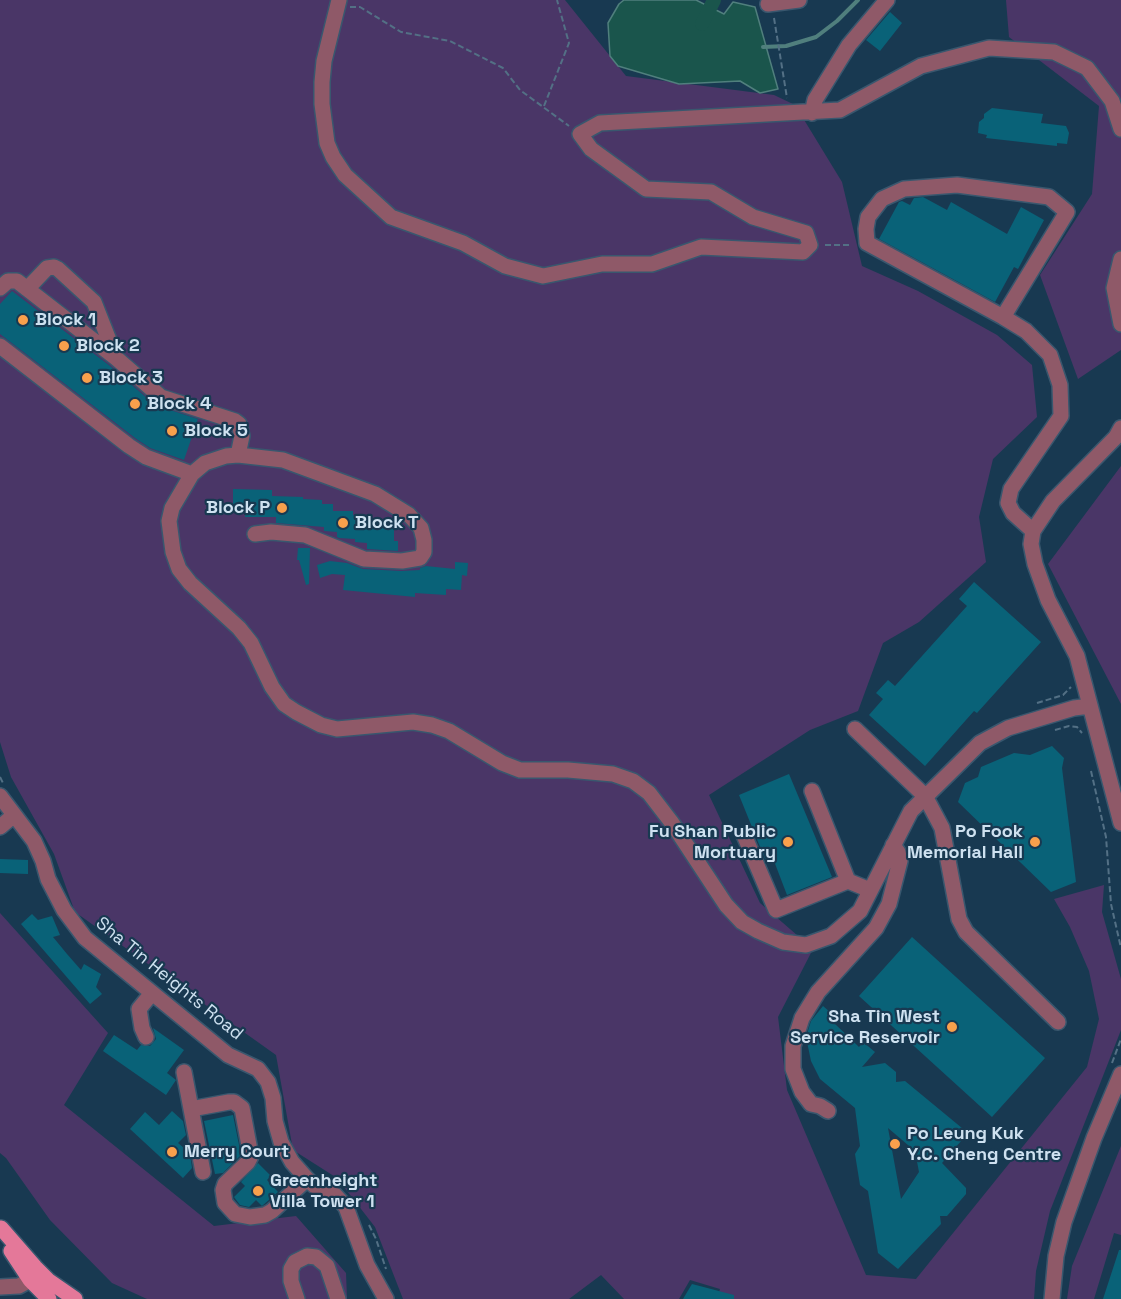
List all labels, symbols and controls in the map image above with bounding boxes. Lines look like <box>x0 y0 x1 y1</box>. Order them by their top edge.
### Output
place label: Block 1 <box>35 309 96 331</box>
marker: Block 1 <box>16 313 30 327</box>
place label: Block 2 <box>76 335 140 357</box>
marker: Block 2 <box>57 339 71 353</box>
place label: Block 3 <box>99 367 163 389</box>
marker: Block 3 <box>80 371 94 385</box>
place label: Block 4 <box>147 393 211 415</box>
marker: Block 4 <box>128 397 142 411</box>
place label: Block 5 <box>184 420 248 442</box>
marker: Block 5 <box>165 424 179 438</box>
place label: Block P <box>206 497 270 519</box>
marker: Block P <box>275 501 289 515</box>
place label: Block T <box>355 512 419 534</box>
marker: Block T <box>336 516 350 530</box>
place label: Fu Shan Public Mortuary <box>649 821 776 864</box>
place label: Po Fook Memorial Hall <box>907 821 1023 864</box>
marker: Fu Shan Public Mortuary <box>781 835 795 849</box>
marker: Po Fook Memorial Hall <box>1028 835 1042 849</box>
street label: Sha Tin Heights Road <box>91 913 247 1045</box>
place label: Sha Tin West Service Reservoir <box>790 1006 940 1048</box>
marker: Sha Tin West Service Reservoir <box>945 1020 959 1034</box>
place label: Po Leung Kuk Y.C. Cheng Centre <box>907 1123 1061 1166</box>
marker: Po Leung Kuk Y.C. Cheng Centre <box>888 1137 902 1151</box>
place label: Merry Court <box>184 1141 289 1163</box>
marker: Merry Court <box>165 1145 179 1159</box>
place label: Greenheight Villa Tower 1 <box>270 1170 377 1212</box>
marker: Greenheight Villa Tower 1 <box>251 1184 265 1198</box>

